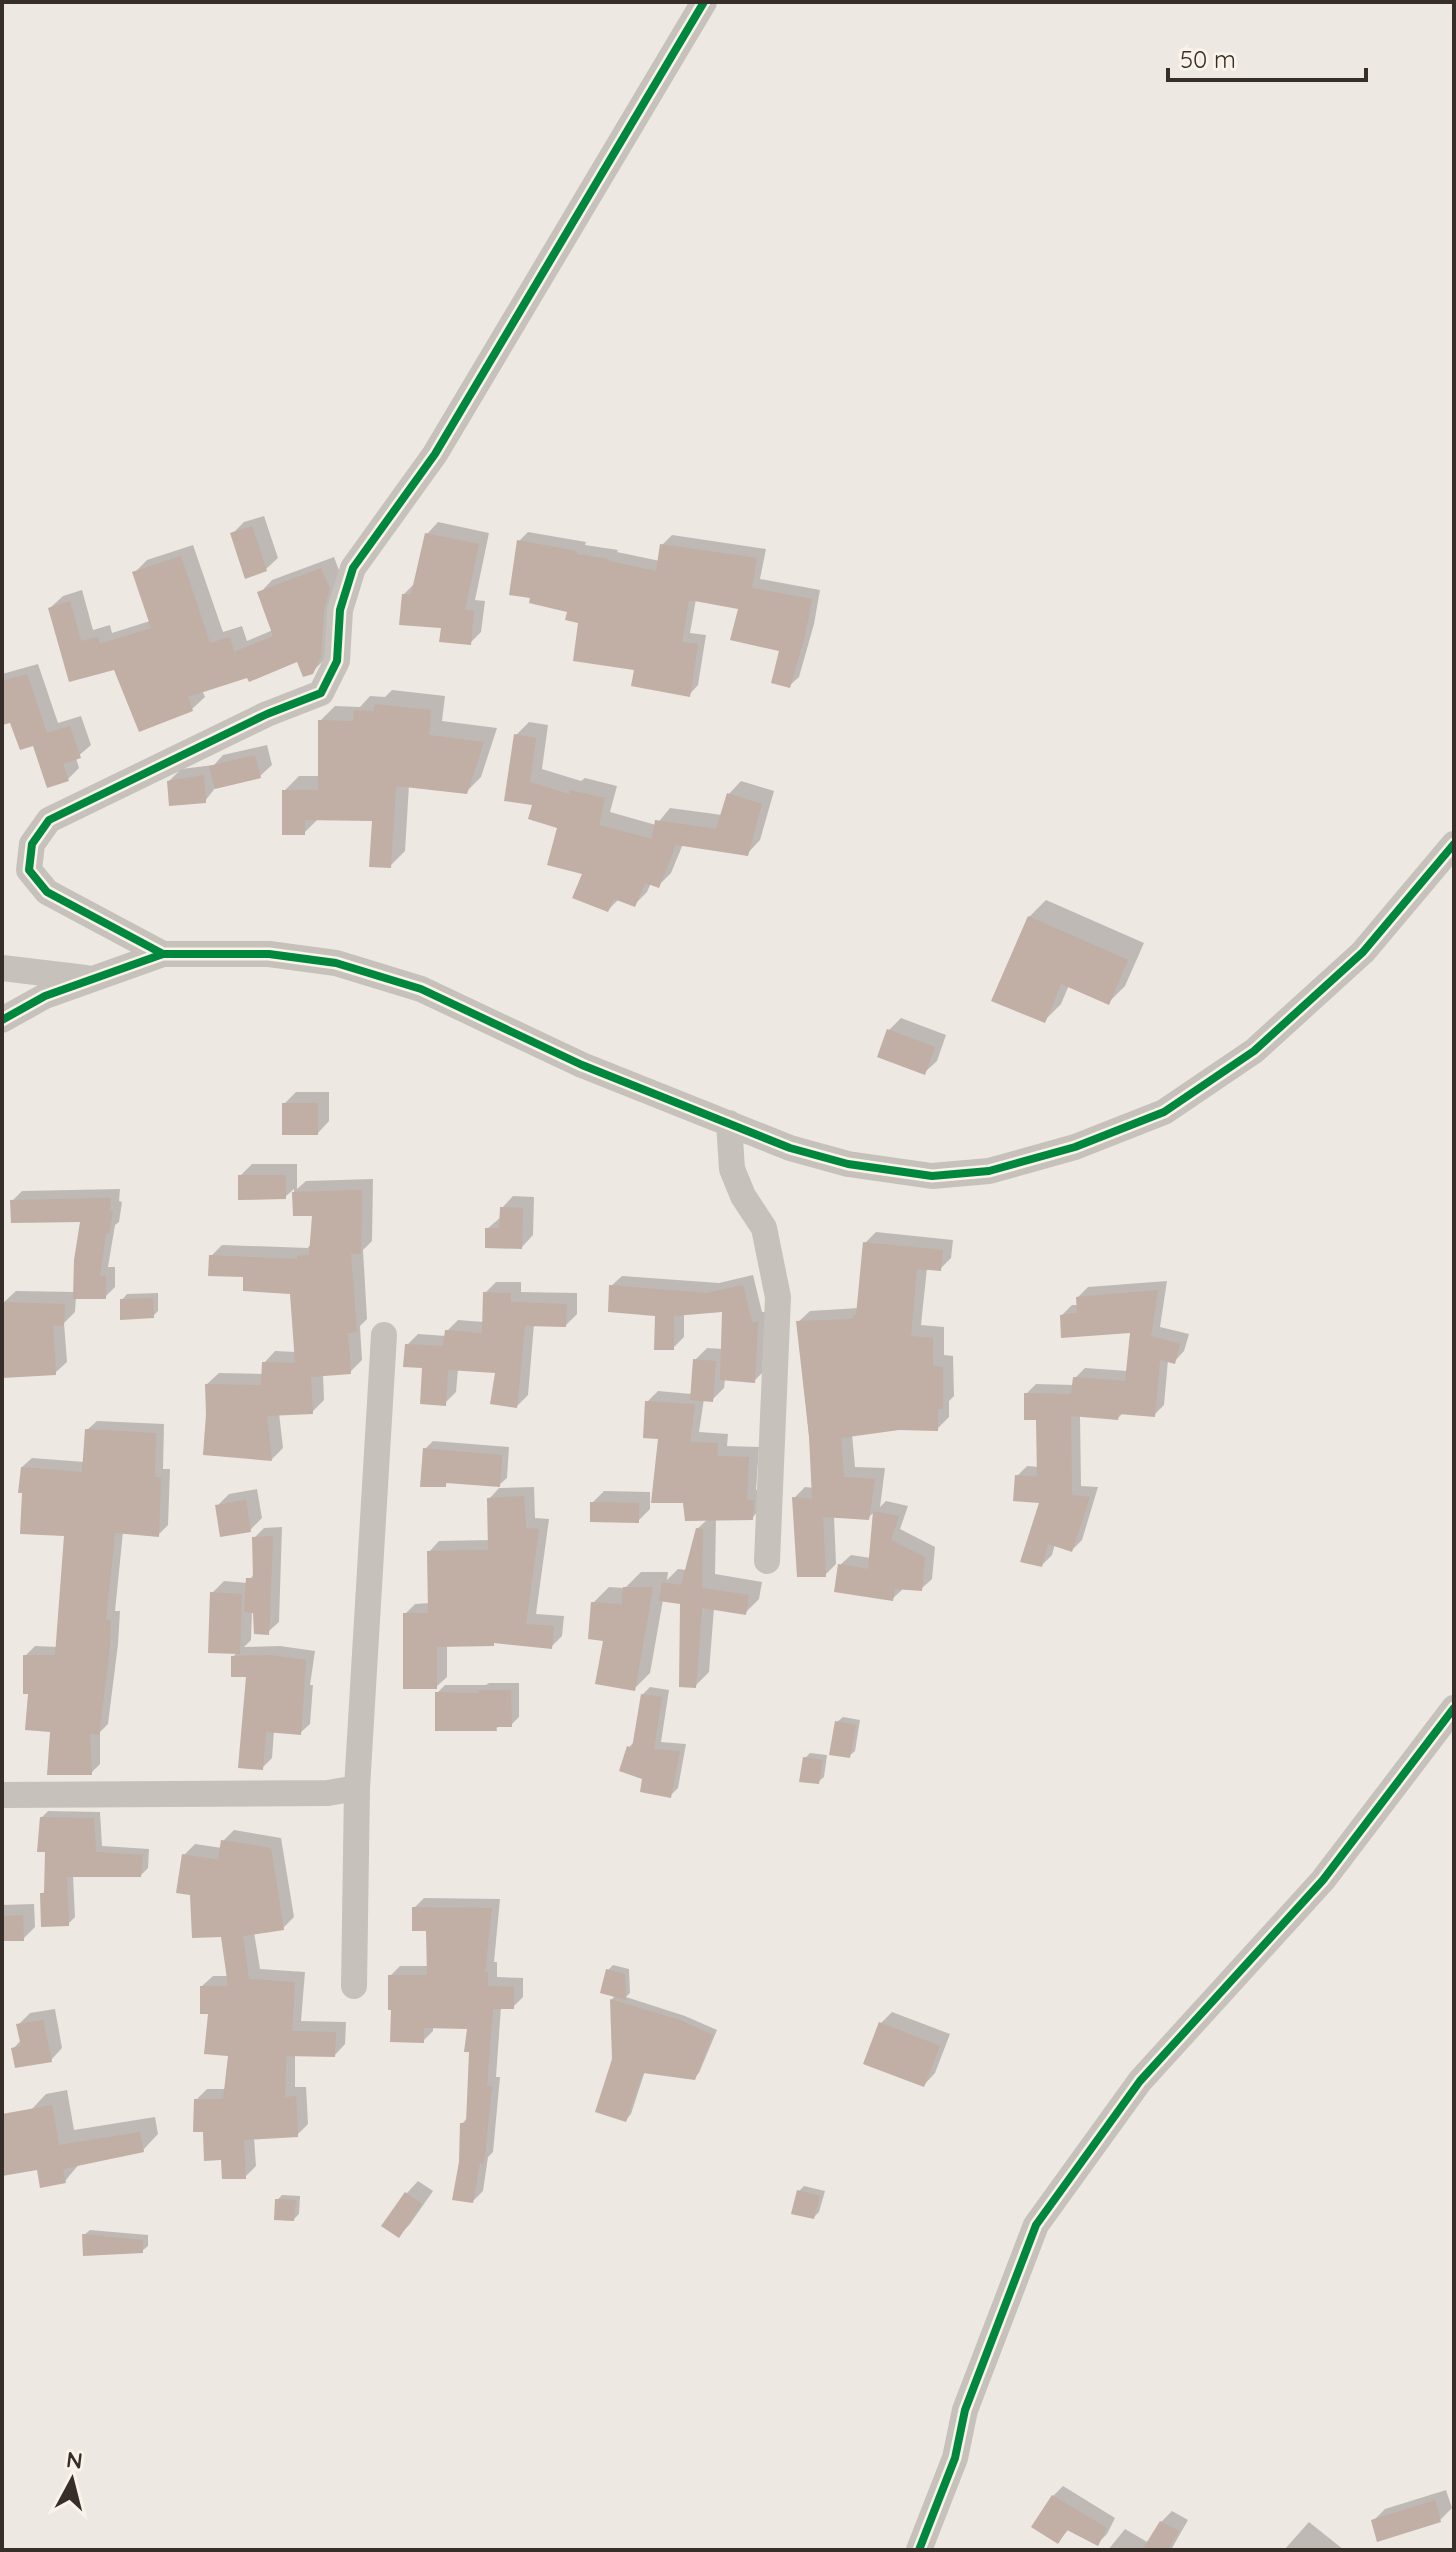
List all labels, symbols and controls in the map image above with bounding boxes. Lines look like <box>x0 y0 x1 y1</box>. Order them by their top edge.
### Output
scale bar <box>1168 32 1366 82</box>
text: 50 m <box>1180 44 1236 74</box>
north arrow <box>32 2440 112 2520</box>
text: N <box>65 2445 84 2475</box>

